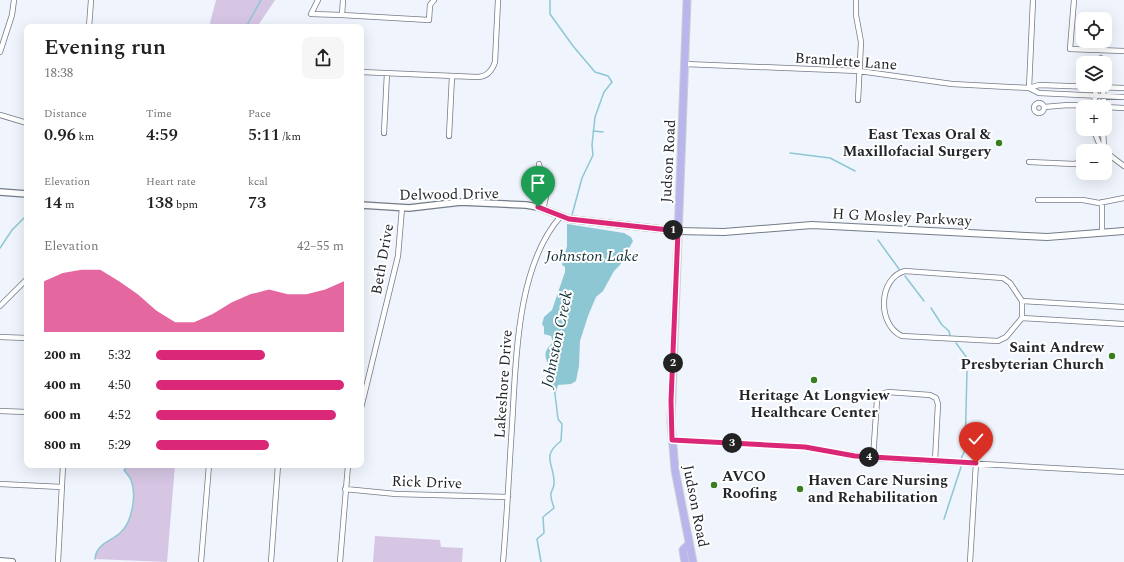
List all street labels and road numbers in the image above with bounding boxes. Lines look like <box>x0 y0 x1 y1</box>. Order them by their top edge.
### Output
street label: Bramlette Lane <box>794 46 898 77</box>
street label: Judson Road <box>655 119 682 203</box>
street label: Delwood Drive <box>399 182 499 207</box>
street label: H G Mosley Parkway <box>832 202 973 233</box>
street label: Beth Drive <box>365 222 400 296</box>
street label: Lakeshore Drive <box>488 329 519 439</box>
street label: Judson Road <box>676 463 715 549</box>
street label: Rick Drive <box>391 470 463 495</box>

